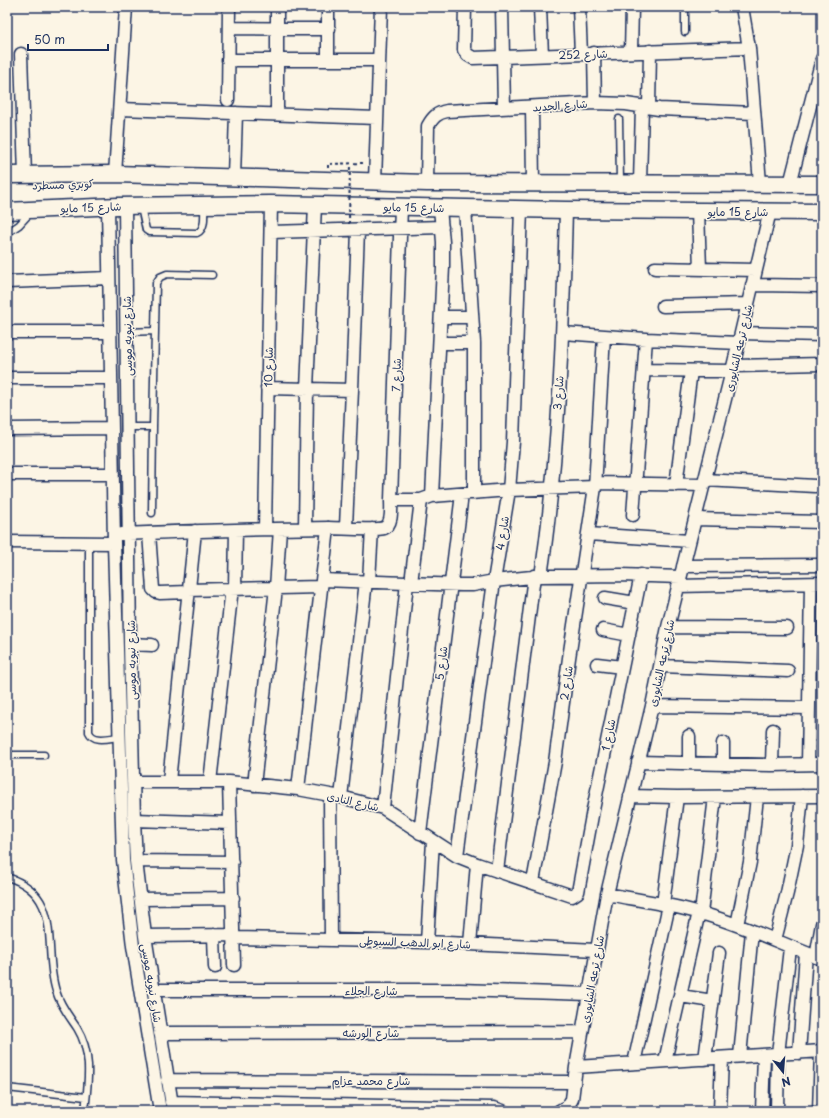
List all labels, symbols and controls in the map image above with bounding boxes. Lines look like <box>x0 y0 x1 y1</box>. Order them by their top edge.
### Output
scale bar <box>28 26 108 52</box>
text: 50 m <box>34 30 65 48</box>
street label: شارع 252 <box>558 45 608 64</box>
street label: شارع الجديد <box>532 95 588 116</box>
street label: كوبري مسطرد <box>32 174 94 195</box>
street label: شارع 15 مايو <box>59 197 122 218</box>
street label: شارع 15 مايو <box>383 198 444 217</box>
street label: شارع 15 مايو <box>707 203 768 221</box>
street label: شارع نبويه موسى <box>118 296 137 376</box>
street label: شارع ترعه الشابورى <box>720 303 757 393</box>
street label: شارع 10 <box>259 347 278 387</box>
street label: شارع 7 <box>387 358 406 392</box>
street label: شارع 3 <box>548 375 569 411</box>
street label: شارع 4 <box>491 515 514 552</box>
street label: شارع ترعه الشابورى <box>643 618 680 708</box>
street label: شارع نبويه موسى <box>122 620 141 700</box>
street label: شارع 5 <box>430 645 453 681</box>
street label: شارع 2 <box>555 664 578 702</box>
street label: شارع 1 <box>597 718 620 753</box>
street label: شارع النادى <box>325 787 381 816</box>
street label: شارع ابو الدهب السيوطى <box>359 932 471 953</box>
street label: شارع ترعه الشابورى <box>576 934 609 1024</box>
street label: شارع نبويه موسى <box>136 942 167 1024</box>
street label: شارع الجلاء <box>344 982 398 1000</box>
street label: شارع الورشه <box>343 1024 399 1042</box>
north arrow <box>763 1052 803 1092</box>
street label: شارع محمد عزام <box>332 1072 410 1090</box>
text: N <box>779 1073 793 1092</box>

